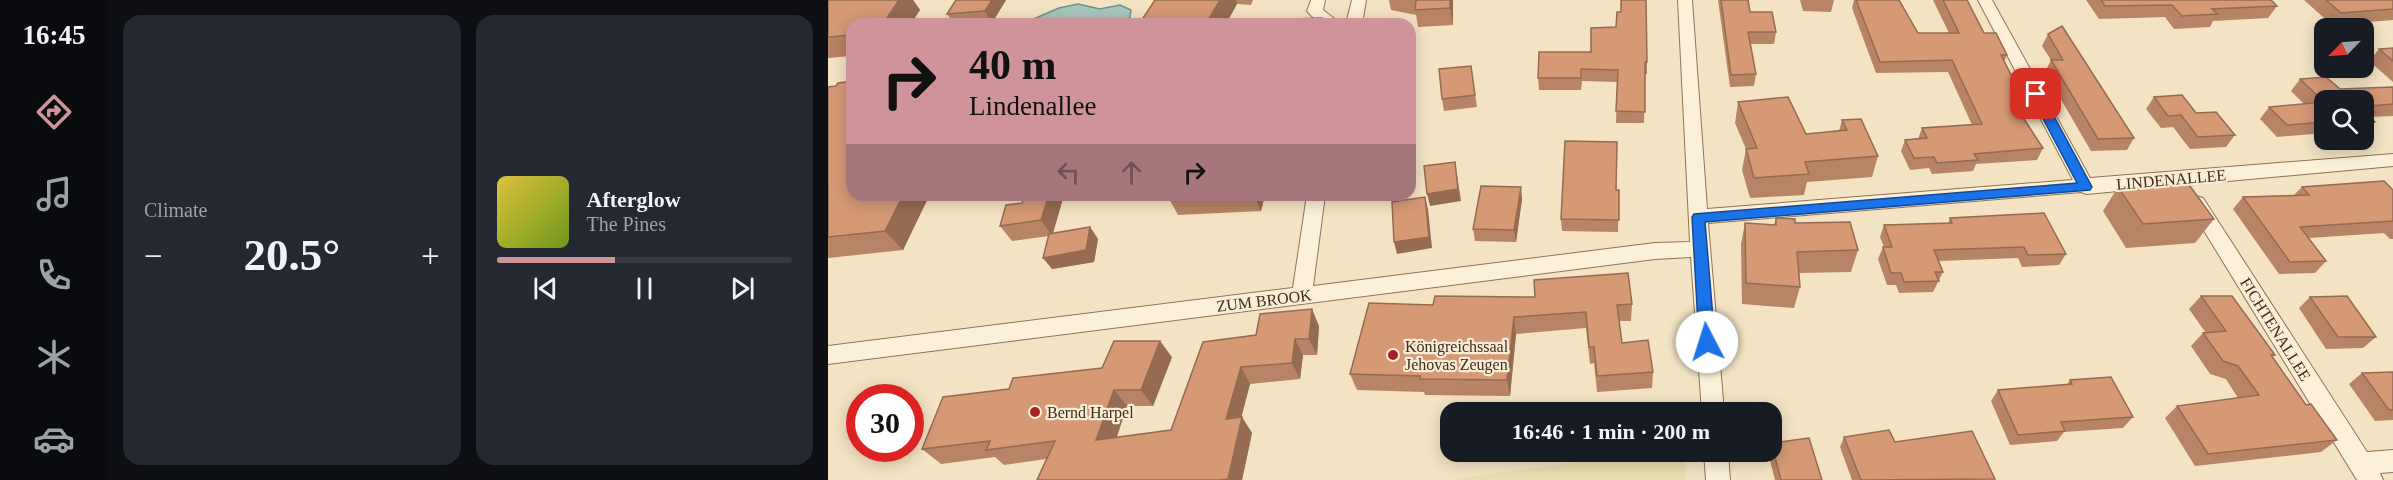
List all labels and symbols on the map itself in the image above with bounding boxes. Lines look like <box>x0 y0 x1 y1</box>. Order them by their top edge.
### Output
north arrow <box>2314 18 2374 78</box>
pin <box>2010 68 2061 119</box>
street label: LINDENALLEE <box>2115 166 2227 193</box>
street label: FICHTENALLEE <box>2237 275 2314 384</box>
street label: ZUM BROOK <box>1216 286 1313 315</box>
position arrow <box>1675 310 1739 374</box>
place label: Königreichssaal Jehovas Zeugen <box>1405 338 1509 374</box>
marker: Königreichssaal Jehovas Zeugen <box>1386 348 1400 362</box>
speed limit sign: 30 <box>846 384 924 462</box>
place label: Bernd Harpel <box>1047 404 1134 422</box>
marker: Bernd Harpel <box>1028 405 1042 419</box>

